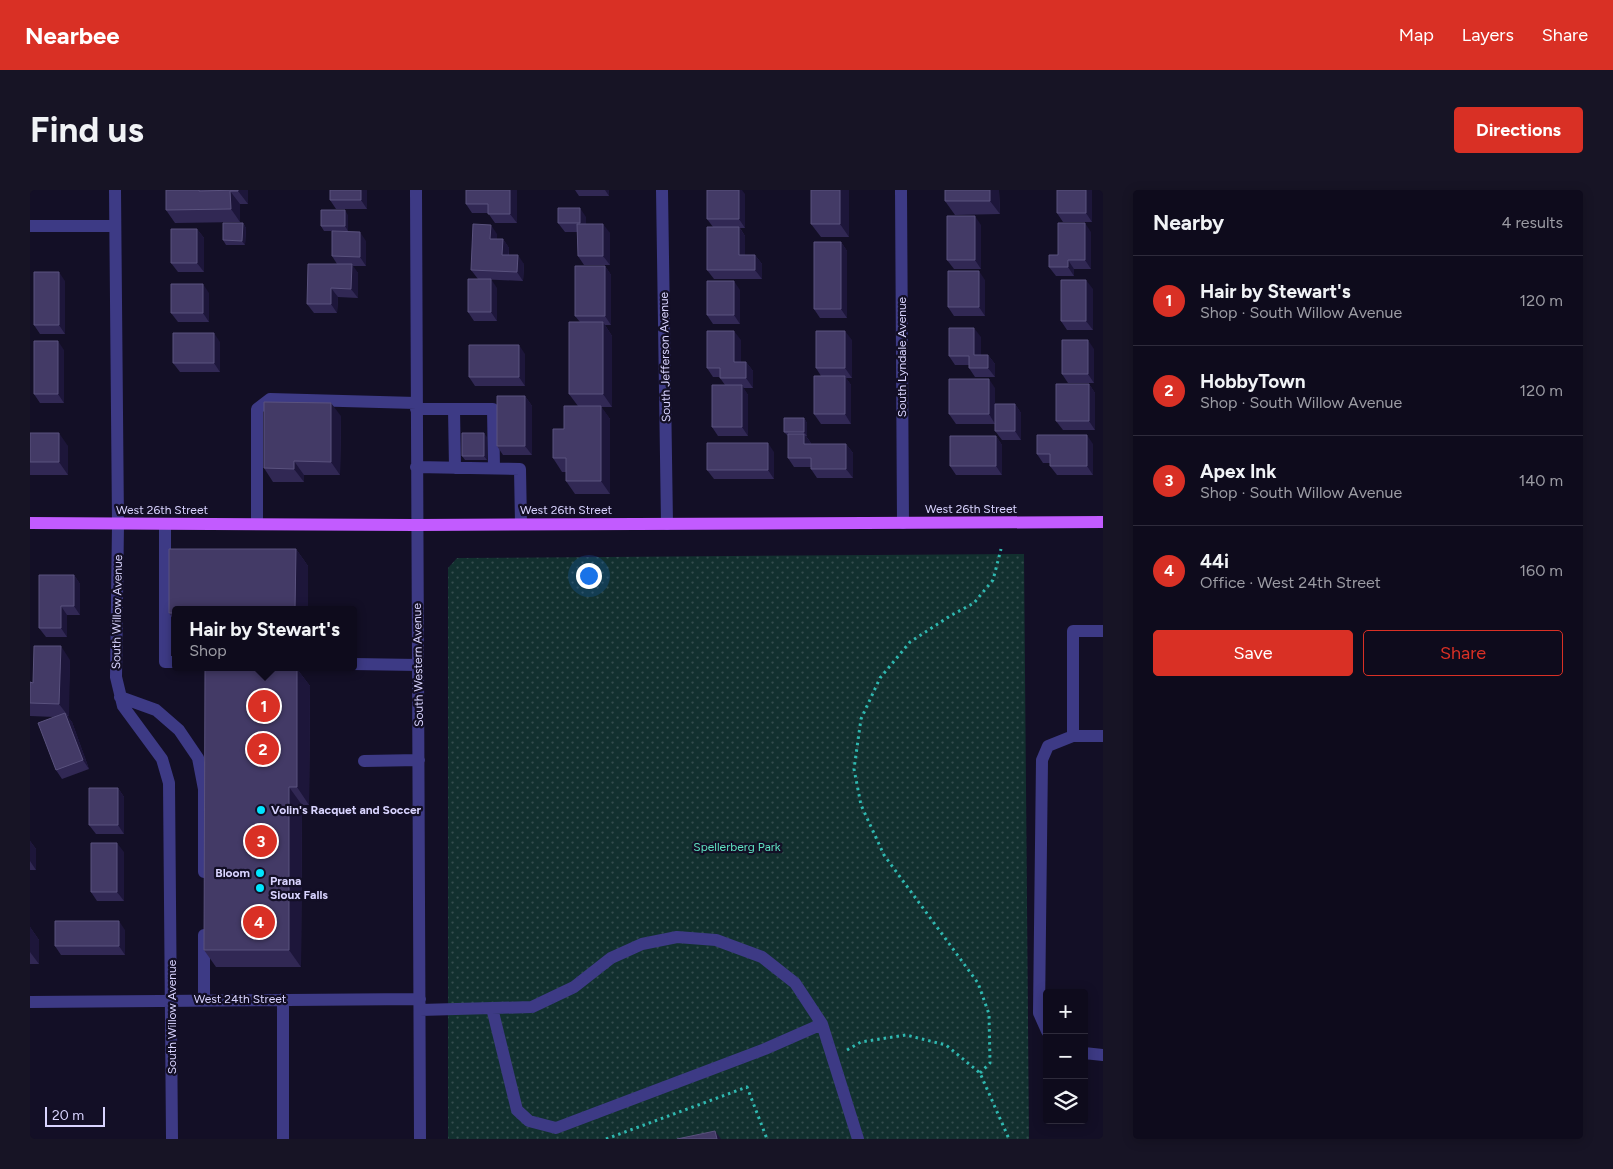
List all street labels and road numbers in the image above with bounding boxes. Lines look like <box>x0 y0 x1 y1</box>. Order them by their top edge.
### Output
street label: South Jefferson Avenue <box>657 291 673 422</box>
street label: South Lyndale Avenue <box>895 296 909 417</box>
street label: West 26th Street <box>925 502 1017 516</box>
street label: West 26th Street <box>116 503 208 517</box>
street label: West 26th Street <box>520 503 612 517</box>
street label: South Willow Avenue <box>109 554 125 669</box>
street label: South Western Avenue <box>410 603 426 727</box>
street label: South Willow Avenue <box>165 959 179 1074</box>
street label: West 24th Street <box>194 992 287 1006</box>

